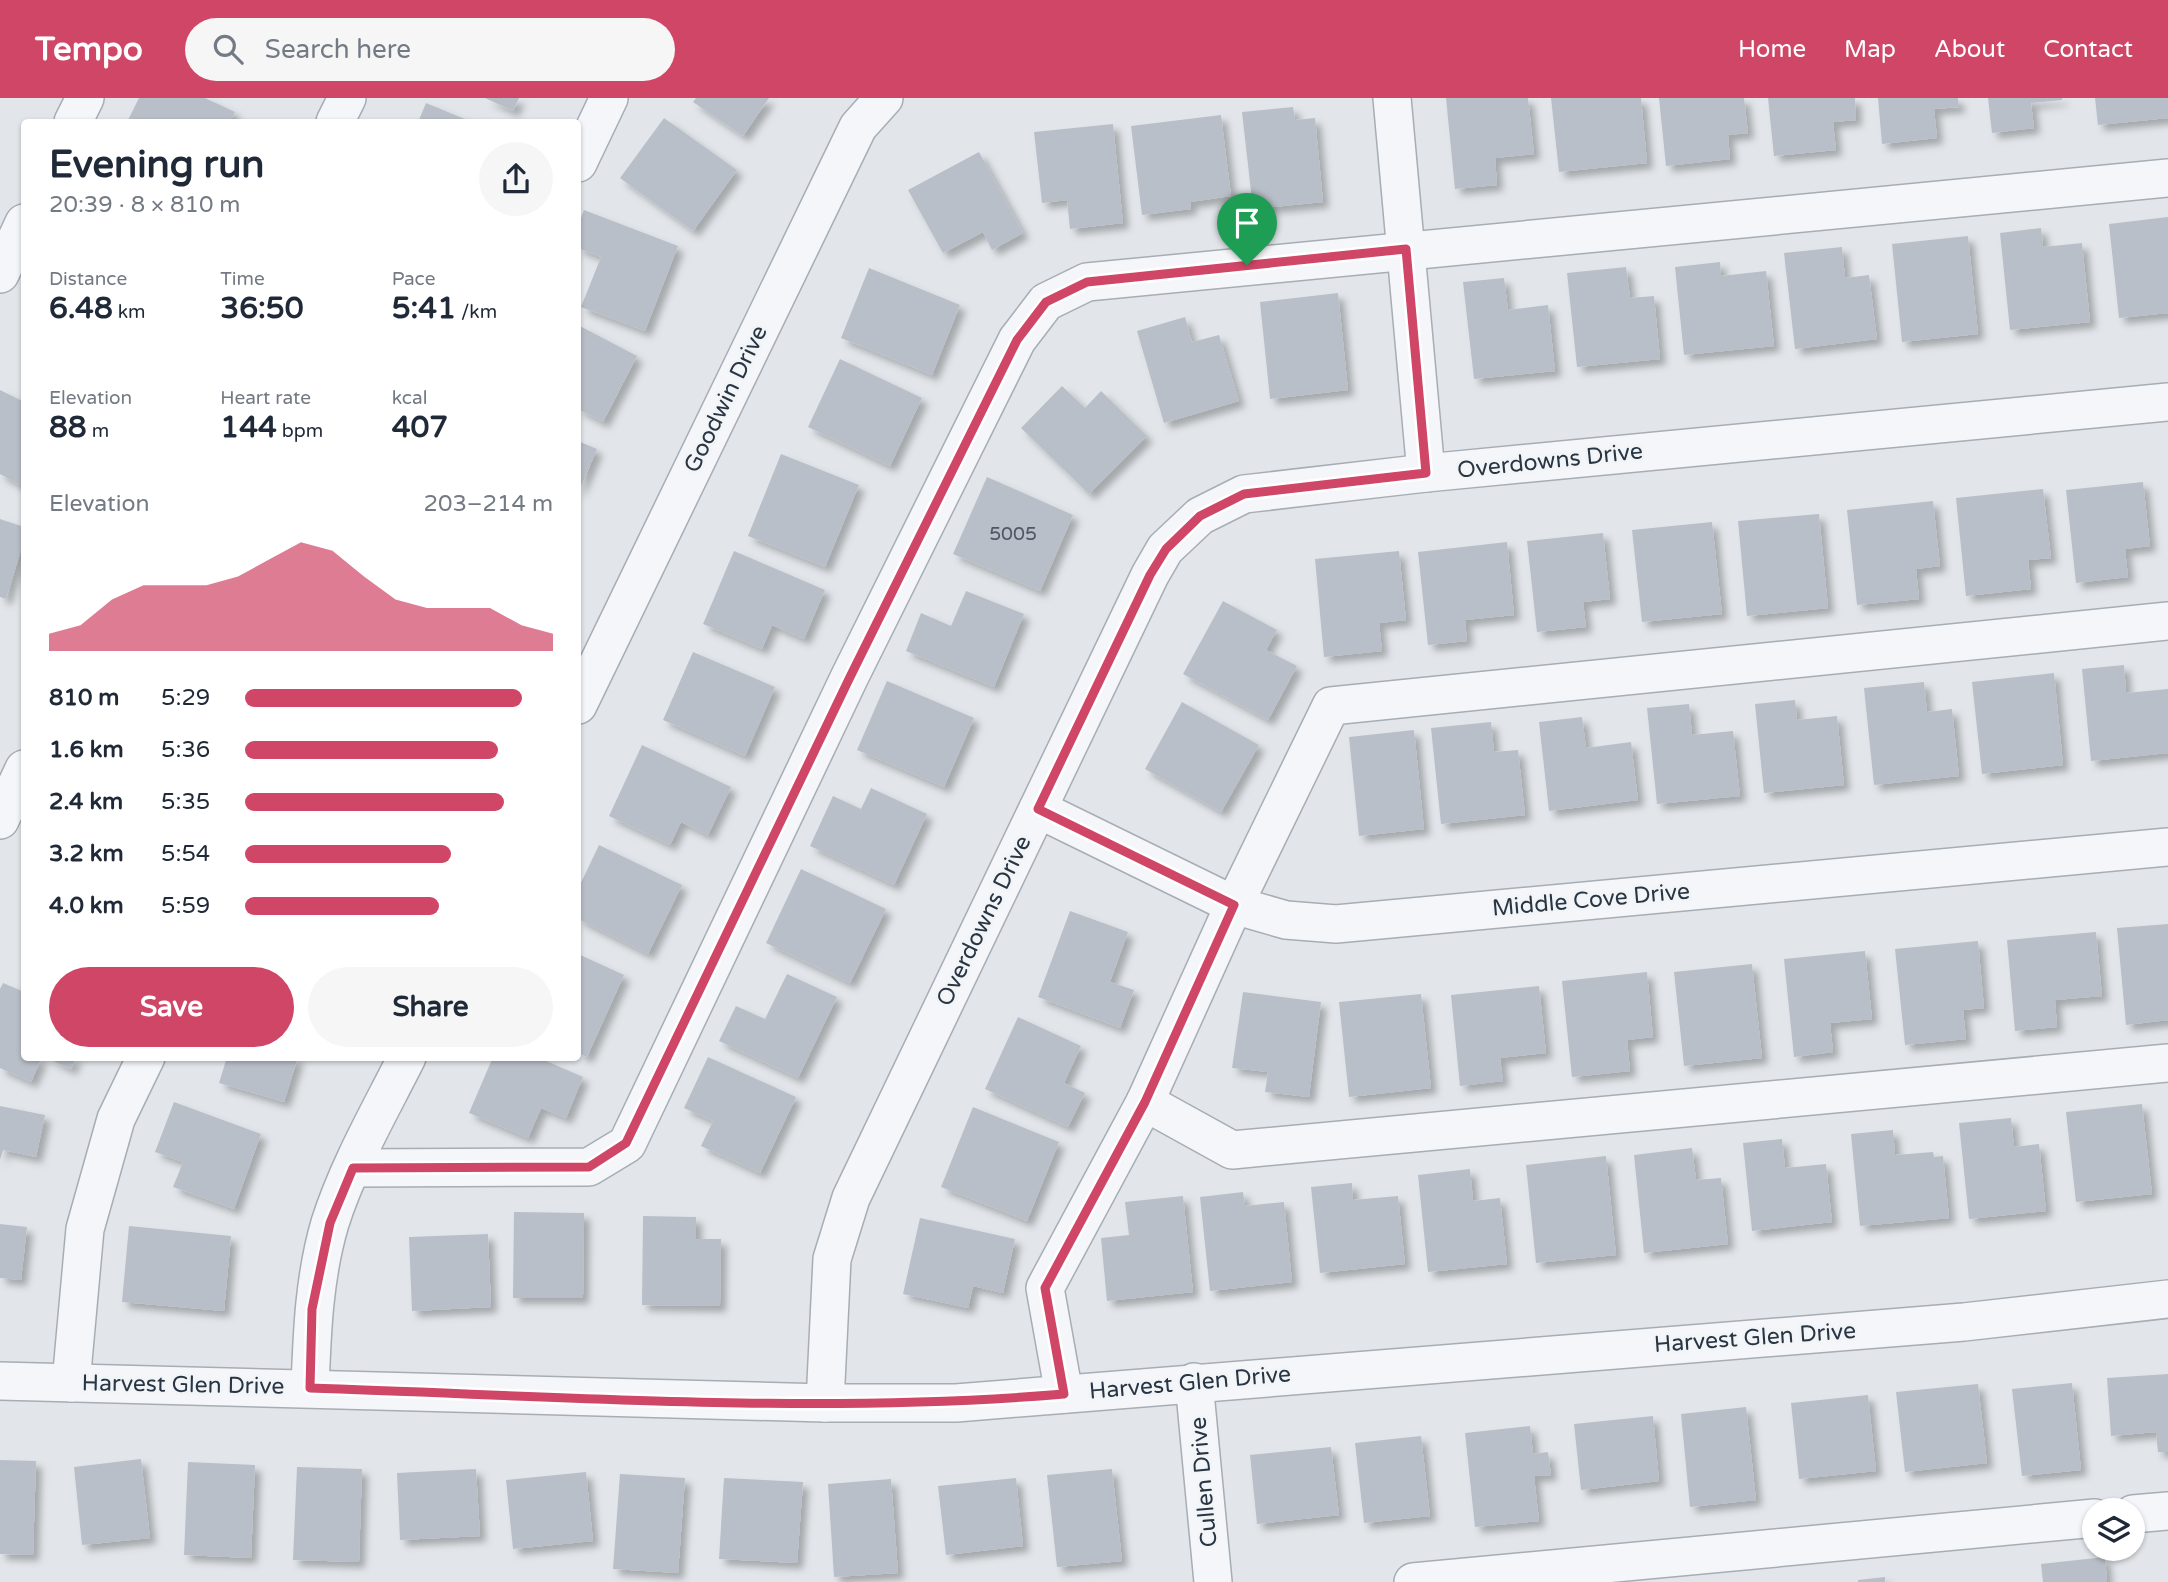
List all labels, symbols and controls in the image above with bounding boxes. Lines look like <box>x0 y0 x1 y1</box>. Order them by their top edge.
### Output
search box <box>185 18 675 81</box>
text: Tempo <box>35 30 143 69</box>
icon: search <box>209 30 247 68</box>
text: Search here <box>265 34 411 65</box>
text: Home <box>1738 35 1806 64</box>
text: Map <box>1844 35 1896 64</box>
text: About <box>1934 35 2005 64</box>
text: Contact <box>2043 35 2133 64</box>
text: Evening run <box>49 142 264 188</box>
button: share <box>479 142 553 216</box>
text: 20:39 · 8 × 810 m <box>49 191 240 219</box>
pin <box>1217 193 1277 265</box>
icon: arrive <box>1228 204 1266 242</box>
text: Distance <box>49 268 127 290</box>
text: Time <box>220 268 265 290</box>
text: Pace <box>392 268 435 290</box>
text: 6.48 <box>49 290 113 327</box>
text: 36:50 <box>220 290 304 327</box>
text: 5:41 <box>392 290 456 327</box>
text: km <box>113 301 145 323</box>
text: /km <box>456 301 497 323</box>
street label: Goodwin Drive <box>678 321 774 477</box>
text: Elevation <box>49 387 132 409</box>
text: Heart rate <box>220 387 311 409</box>
text: kcal <box>392 387 427 409</box>
text: 88 <box>49 409 87 446</box>
text: 144 <box>220 409 277 446</box>
text: 407 <box>392 409 448 446</box>
text: m <box>87 420 109 442</box>
text: bpm <box>277 420 323 442</box>
street label: Overdowns Drive <box>1456 437 1644 485</box>
text: Elevation <box>49 490 150 518</box>
text: 203–214 m <box>424 490 553 518</box>
house number: 5005 <box>989 523 1037 545</box>
text: 810 m <box>49 684 119 712</box>
text: 5:29 <box>161 684 210 712</box>
text: 1.6 km <box>49 736 124 764</box>
text: 5:36 <box>161 736 210 764</box>
text: 2.4 km <box>49 788 123 816</box>
text: 5:35 <box>161 788 210 816</box>
street label: Overdowns Drive <box>931 831 1037 1011</box>
text: 3.2 km <box>49 840 124 868</box>
text: 5:54 <box>161 840 210 868</box>
street label: Middle Cove Drive <box>1491 877 1691 923</box>
text: 4.0 km <box>49 892 124 920</box>
text: 5:59 <box>161 892 210 920</box>
button: Save <box>49 967 294 1047</box>
button: Share <box>308 967 553 1047</box>
street label: Harvest Glen Drive <box>1653 1317 1857 1359</box>
street label: Harvest Glen Drive <box>1088 1360 1292 1406</box>
street label: Harvest Glen Drive <box>81 1369 285 1401</box>
street label: Cullen Drive <box>1184 1416 1224 1548</box>
map controls <box>2082 1498 2145 1561</box>
button: layers <box>2082 1498 2145 1561</box>

